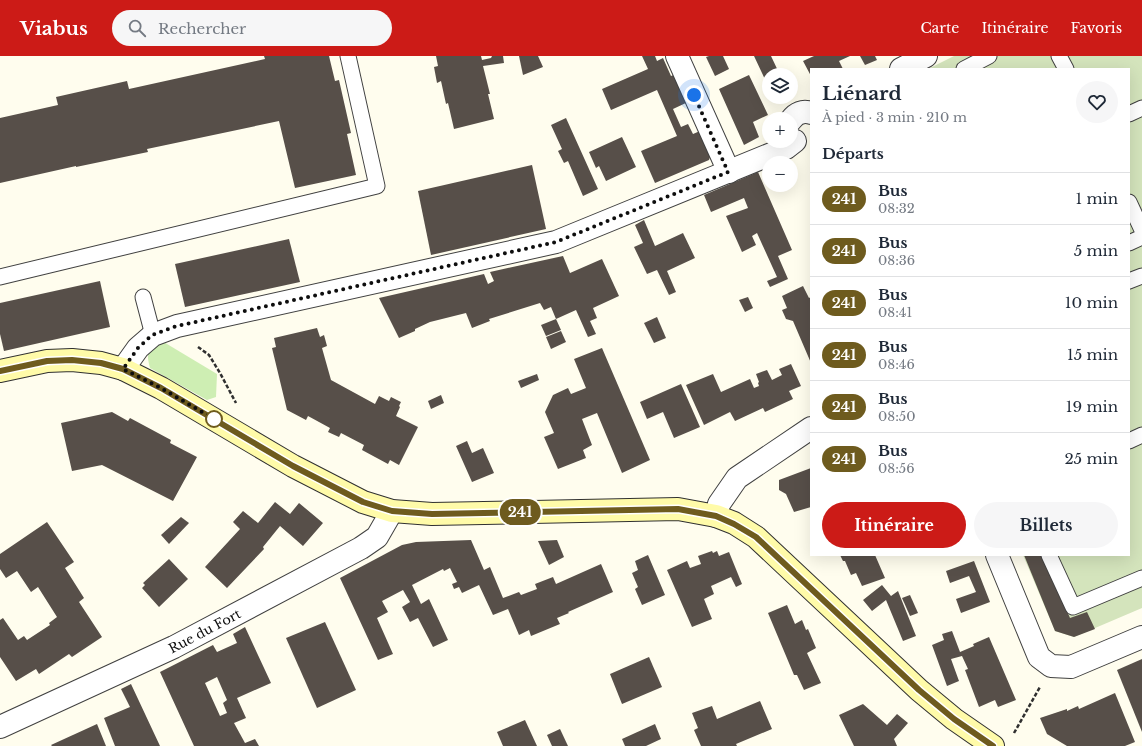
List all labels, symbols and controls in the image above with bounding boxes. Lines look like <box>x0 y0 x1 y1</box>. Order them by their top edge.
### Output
search box <box>112 10 392 46</box>
text: Viabus <box>20 17 88 40</box>
icon: search <box>126 17 148 39</box>
text: Rechercher <box>158 19 246 38</box>
text: Carte <box>920 19 959 37</box>
text: Itinéraire <box>981 19 1048 37</box>
text: Favoris <box>1070 19 1122 37</box>
map controls <box>762 68 798 192</box>
button: layers <box>762 68 798 104</box>
button: heart <box>1076 81 1118 123</box>
text: Liénard <box>822 82 902 105</box>
your location <box>684 85 704 105</box>
text: À pied · 3 min · 210 m <box>822 109 967 126</box>
button: + <box>762 112 798 148</box>
text: Départs <box>822 144 884 163</box>
button: − <box>762 156 798 192</box>
text: Bus <box>878 181 908 200</box>
text: 1 min <box>1075 189 1118 208</box>
text: 241 <box>832 190 856 208</box>
text: 08:32 <box>878 200 915 217</box>
text: Bus <box>878 233 908 252</box>
text: 5 min <box>1074 241 1118 260</box>
text: 241 <box>832 242 856 260</box>
text: 08:36 <box>878 252 915 269</box>
text: Bus <box>878 285 908 304</box>
text: 10 min <box>1065 293 1118 312</box>
text: 241 <box>832 294 856 312</box>
text: 08:41 <box>878 304 912 321</box>
text: Bus <box>878 337 908 356</box>
text: 15 min <box>1067 345 1118 364</box>
text: 241 <box>832 346 856 364</box>
text: 08:46 <box>878 356 915 373</box>
text: Bus <box>878 389 908 408</box>
text: 19 min <box>1066 397 1118 416</box>
text: 241 <box>832 398 856 416</box>
text: 08:50 <box>878 408 916 425</box>
unlabelled marker <box>205 410 223 428</box>
text: Bus <box>878 441 908 460</box>
text: 25 min <box>1064 449 1118 468</box>
text: 241 <box>832 450 856 468</box>
text: 08:56 <box>878 460 915 477</box>
line badge: 241 <box>497 499 543 525</box>
button: Itinéraire <box>822 502 966 548</box>
button: Billets <box>974 502 1118 548</box>
text: 241 <box>508 503 532 521</box>
street label: Rue du Fort <box>166 605 244 657</box>

